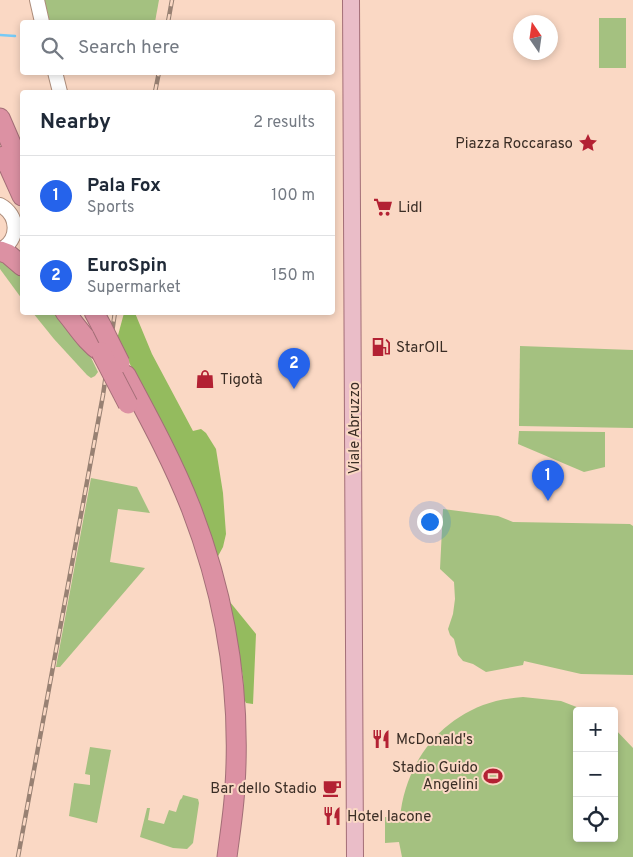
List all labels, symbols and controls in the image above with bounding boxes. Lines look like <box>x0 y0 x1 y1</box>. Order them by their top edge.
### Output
north arrow <box>513 15 558 60</box>
search box <box>20 20 335 75</box>
icon: search <box>38 34 66 62</box>
text: Search here <box>78 36 180 60</box>
text: Nearby <box>40 109 111 136</box>
text: 2 results <box>253 113 315 133</box>
place icon: Piazza Roccaraso <box>577 132 599 154</box>
place label: Piazza Roccaraso <box>455 135 573 154</box>
text: Pala Fox <box>87 174 161 198</box>
text: 1 <box>53 186 59 206</box>
text: 100 m <box>271 186 315 206</box>
supermarket icon: Lidl <box>372 196 394 218</box>
text: Sports <box>87 198 135 218</box>
place label: Lidl <box>398 199 423 218</box>
text: EuroSpin <box>87 254 167 278</box>
text: 2 <box>51 266 61 286</box>
text: 150 m <box>272 266 315 286</box>
text: Supermarket <box>87 278 181 298</box>
fuel station icon: StarOIL <box>370 336 392 358</box>
place label: StarOIL <box>396 339 448 358</box>
pin: 2 <box>278 348 310 389</box>
shop icon: Tigotà <box>194 368 216 390</box>
place label: Tigotà <box>220 371 263 390</box>
street label: Viale Abruzzo <box>346 382 365 474</box>
pin: 1 <box>532 460 564 501</box>
your location <box>417 509 443 535</box>
map controls <box>573 707 618 842</box>
button: + <box>573 707 618 752</box>
restaurant icon: McDonald's <box>370 728 392 750</box>
place label: McDonald's <box>396 731 473 750</box>
button: − <box>573 752 618 797</box>
place label: Stadio Guido Angelini <box>392 759 478 795</box>
sports icon: Stadio Guido Angelini <box>482 765 504 787</box>
cafe icon: Bar dello Stadio <box>321 777 343 799</box>
place label: Bar dello Stadio <box>210 780 317 799</box>
button: locate <box>573 797 618 842</box>
restaurant icon: Hotel Iacone <box>321 805 343 827</box>
place label: Hotel Iacone <box>347 808 431 827</box>

